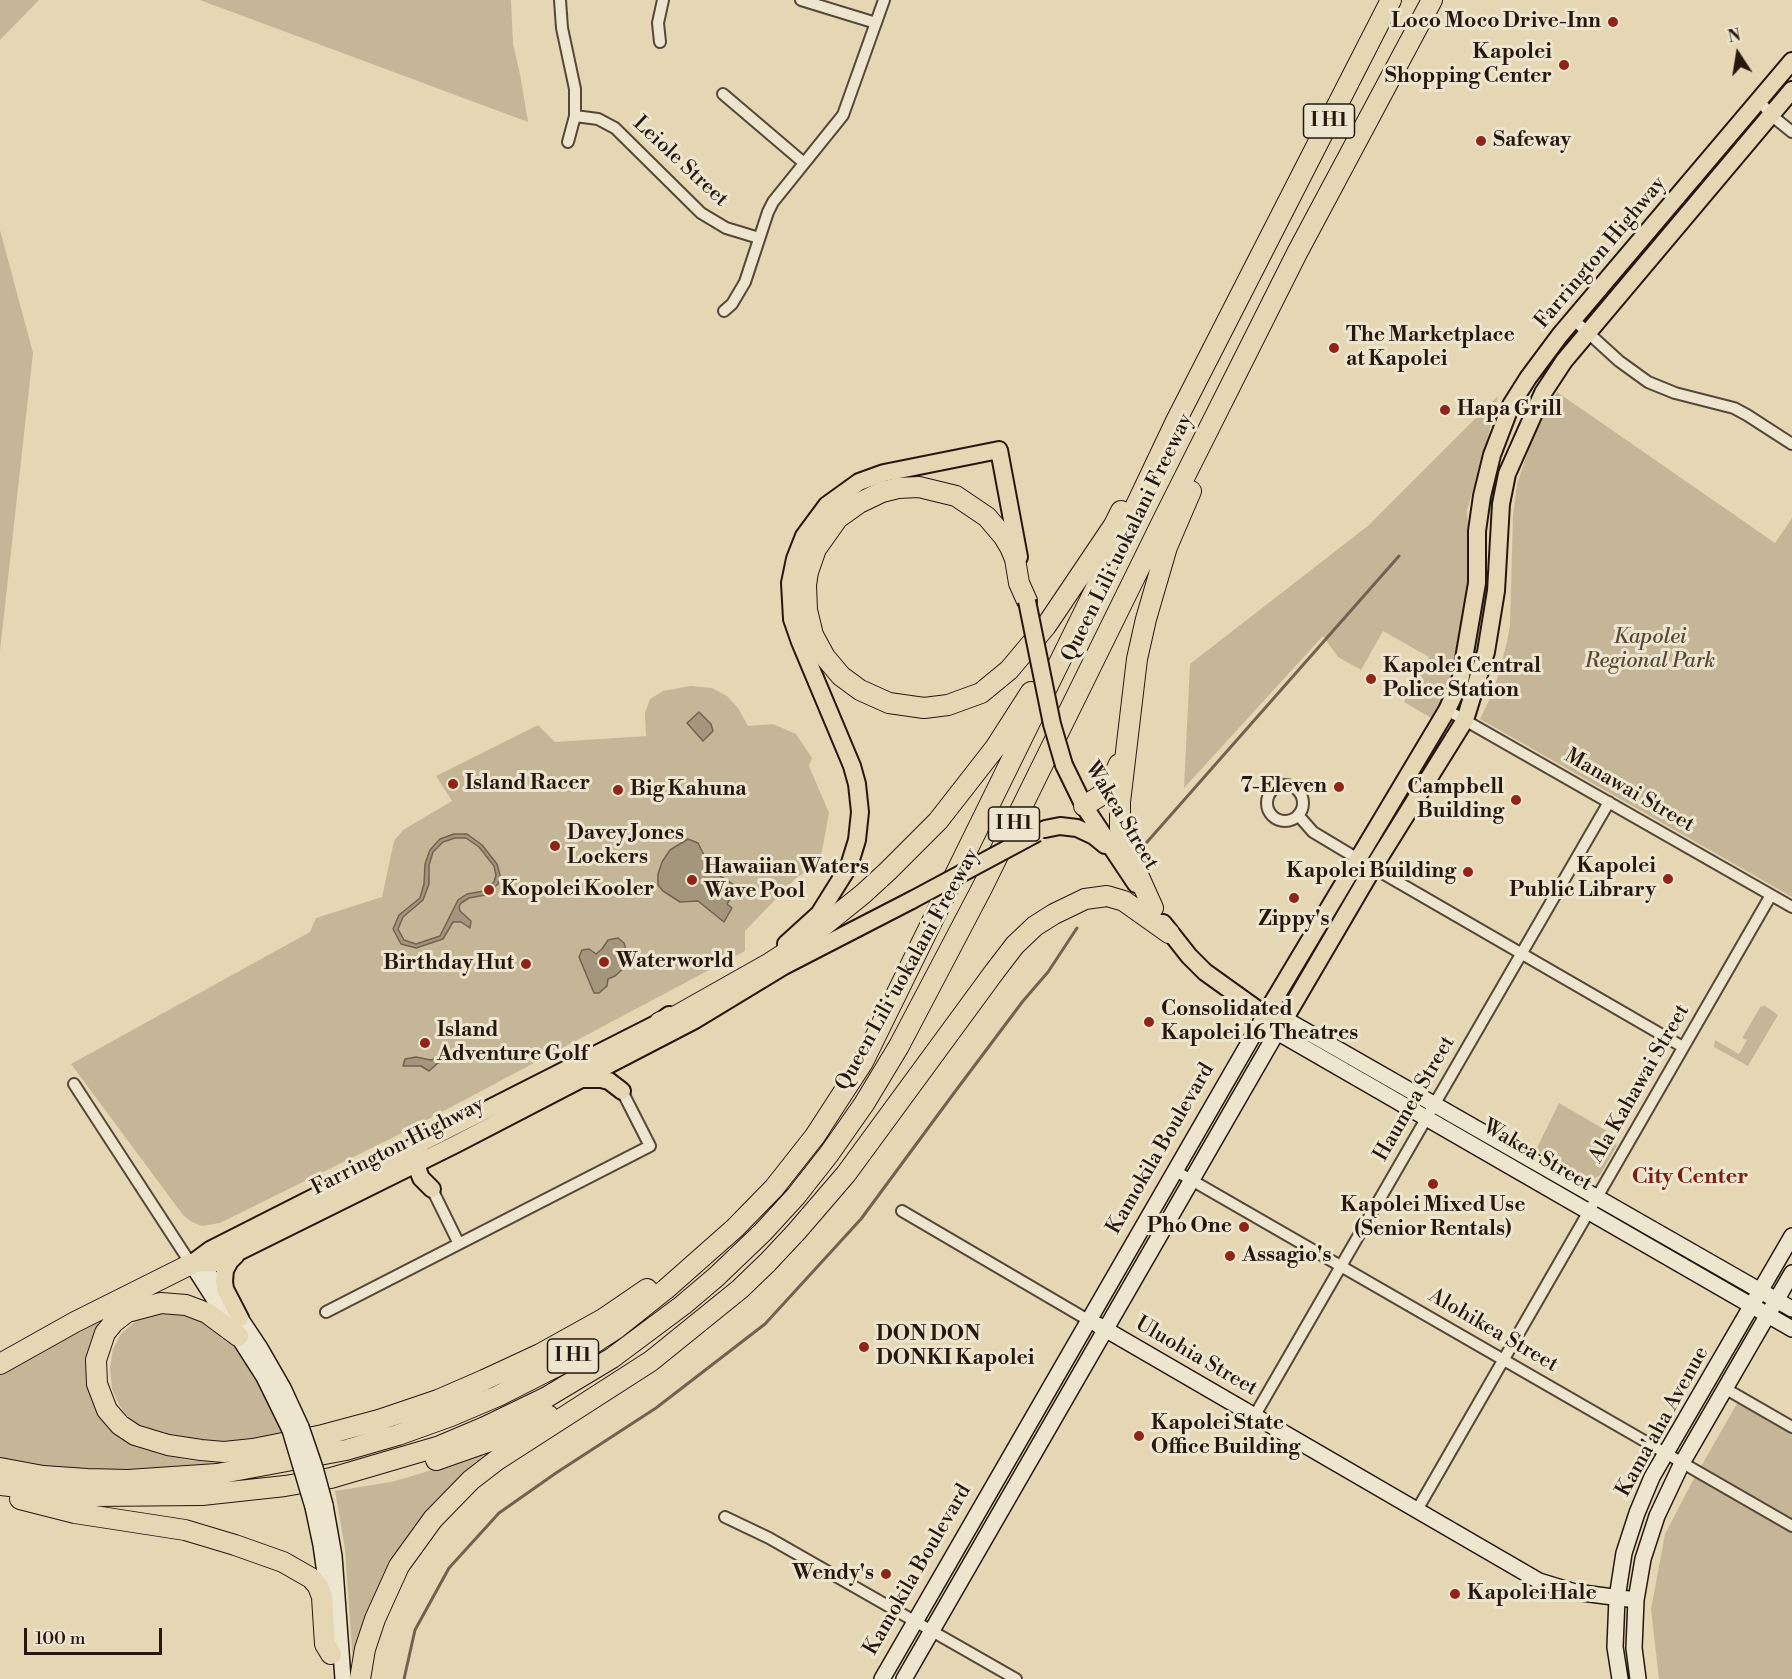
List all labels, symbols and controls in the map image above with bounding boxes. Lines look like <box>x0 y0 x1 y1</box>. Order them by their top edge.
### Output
place label: Loco Moco Drive-Inn <box>1391 9 1601 35</box>
marker: Loco Moco Drive-Inn <box>1606 15 1620 29</box>
north arrow <box>1708 24 1768 84</box>
text: N <box>1726 25 1743 47</box>
place label: Kapolei Shopping Center <box>1385 40 1552 90</box>
marker: Kapolei Shopping Center <box>1557 58 1571 72</box>
road number: I H1 <box>1304 104 1354 138</box>
street label: Leiole Street <box>627 111 733 213</box>
place label: Safeway <box>1493 128 1571 154</box>
marker: Safeway <box>1474 134 1488 148</box>
street label: Farrington Highway <box>1530 172 1672 334</box>
place label: The Marketplace at Kapolei <box>1346 323 1515 373</box>
marker: The Marketplace at Kapolei <box>1327 341 1341 355</box>
place label: Hapa Grill <box>1457 397 1562 423</box>
marker: Hapa Grill <box>1438 403 1452 417</box>
street label: Queen Liliʻuokalani Freeway <box>1057 410 1199 666</box>
park label: Kapolei Regional Park <box>1585 625 1715 675</box>
place label: Kapolei Central Police Station <box>1383 654 1541 704</box>
marker: Kapolei Central Police Station <box>1364 672 1378 686</box>
street label: Manawai Street <box>1560 744 1698 838</box>
street label: Wakea Street <box>1079 757 1163 875</box>
place label: Island Racer <box>465 771 590 797</box>
place label: 7-Eleven <box>1240 774 1327 800</box>
place label: Campbell Building <box>1407 775 1504 825</box>
marker: Island Racer <box>446 777 460 791</box>
place label: Big Kahuna <box>630 777 747 803</box>
marker: 7-Eleven <box>1332 780 1346 794</box>
marker: Big Kahuna <box>611 783 625 797</box>
marker: Campbell Building <box>1509 793 1523 807</box>
road number: I H1 <box>988 807 1040 841</box>
place label: Davey Jones Lockers <box>567 821 684 871</box>
marker: Davey Jones Lockers <box>548 839 562 853</box>
street label: Queen Liliʻuokalani Freeway <box>831 845 985 1095</box>
place label: Kapolei Public Library <box>1509 854 1656 904</box>
place label: Hawaiian Waters Wave Pool <box>704 855 869 905</box>
place label: Kapolei Building <box>1286 859 1456 885</box>
marker: Kapolei Building <box>1461 865 1475 879</box>
marker: Kapolei Public Library <box>1661 872 1675 886</box>
marker: Hawaiian Waters Wave Pool <box>685 873 699 887</box>
place label: Kopolei Kooler <box>501 877 654 903</box>
marker: Kopolei Kooler <box>482 883 496 897</box>
marker: Zippy's <box>1287 891 1301 905</box>
place label: Zippy's <box>1259 907 1329 933</box>
place label: Waterworld <box>616 949 734 975</box>
place label: Birthday Hut <box>383 951 514 977</box>
marker: Waterworld <box>597 955 611 969</box>
marker: Birthday Hut <box>519 957 533 971</box>
place label: Consolidated Kapolei 16 Theatres <box>1161 997 1358 1047</box>
street label: Ala Kahawai Street <box>1584 1000 1696 1168</box>
marker: Consolidated Kapolei 16 Theatres <box>1142 1015 1156 1029</box>
place label: Island Adventure Golf <box>437 1018 588 1068</box>
street label: Haumea Street <box>1369 1032 1461 1166</box>
marker: Island Adventure Golf <box>418 1036 432 1050</box>
street label: Kamokila Boulevard <box>1102 1059 1220 1239</box>
street label: Farrington Highway <box>307 1093 489 1201</box>
street label: Wakea Street <box>1478 1115 1596 1197</box>
district label: City Center <box>1632 1165 1748 1191</box>
marker: Kapolei Mixed Use (Senior Rentals) <box>1426 1177 1440 1191</box>
place label: Kapolei Mixed Use (Senior Rentals) <box>1341 1193 1525 1243</box>
place label: Pho One <box>1147 1214 1232 1240</box>
marker: Pho One <box>1237 1220 1251 1234</box>
place label: Assagio's <box>1242 1243 1331 1269</box>
marker: Assagio's <box>1223 1249 1237 1263</box>
street label: Alohikea Street <box>1424 1284 1562 1378</box>
street label: Uluohia Street <box>1130 1312 1262 1402</box>
place label: DON DON DONKI Kapolei <box>876 1322 1035 1372</box>
road number: I H1 <box>548 1339 598 1373</box>
marker: DON DON DONKI Kapolei <box>857 1340 871 1354</box>
street label: Kama'aha Avenue <box>1611 1343 1715 1501</box>
place label: Kapolei State Office Building <box>1151 1411 1300 1461</box>
marker: Kapolei State Office Building <box>1132 1429 1146 1443</box>
street label: Kamokila Boulevard <box>859 1480 977 1660</box>
place label: Wendy's <box>792 1561 874 1587</box>
marker: Wendy's <box>879 1567 893 1581</box>
place label: Kapolei Hale <box>1467 1581 1597 1607</box>
marker: Kapolei Hale <box>1448 1587 1462 1601</box>
scale bar <box>27 1616 165 1654</box>
text: 100 m <box>35 1627 86 1650</box>

